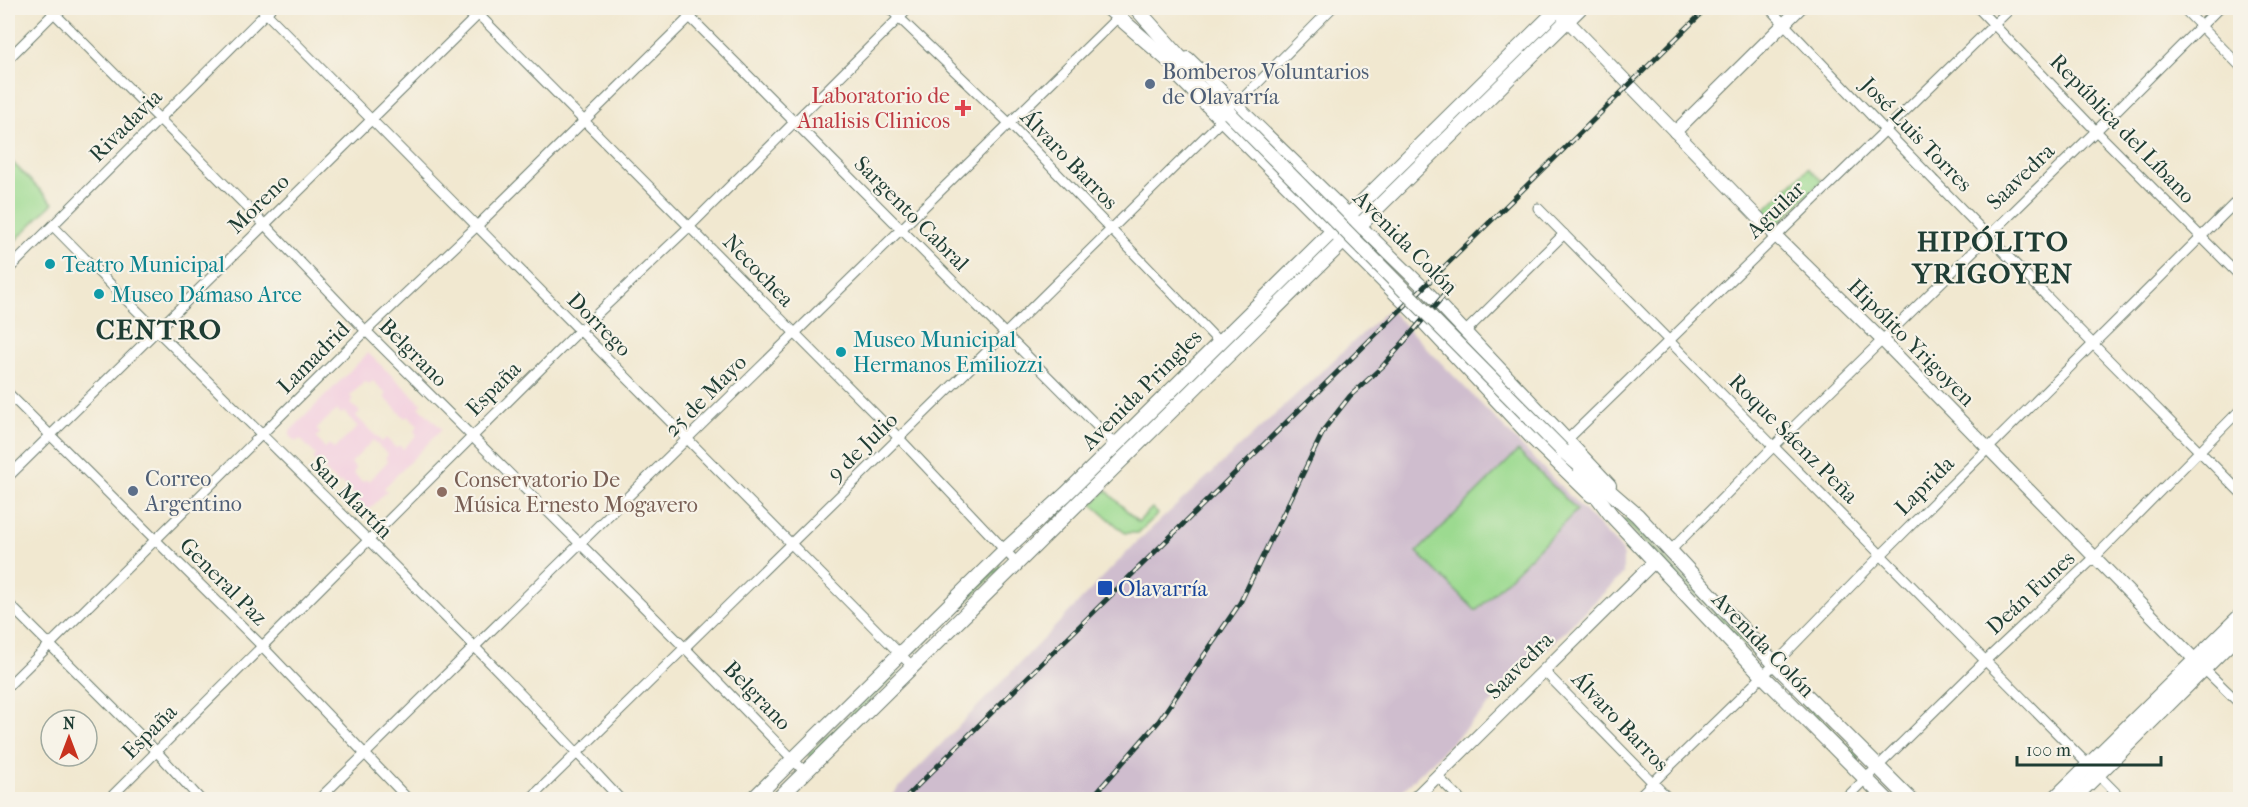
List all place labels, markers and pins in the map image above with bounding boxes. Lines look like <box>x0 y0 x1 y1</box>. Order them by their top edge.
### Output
place label: Bomberos Voluntarios de Olavarría <box>1162 59 1369 110</box>
marker: Bomberos Voluntarios de Olavarría <box>1143 77 1157 91</box>
place label: Laboratorio de Analisis Clinicos <box>796 83 950 134</box>
marker: Laboratorio de Analisis Clinicos <box>954 99 972 117</box>
place label: Teatro Municipal <box>62 252 225 278</box>
marker: Teatro Municipal <box>43 257 57 271</box>
place label: Museo Dámaso Arce <box>111 282 302 308</box>
marker: Museo Dámaso Arce <box>92 287 106 301</box>
place label: Museo Municipal Hermanos Emiliozzi <box>853 327 1044 378</box>
marker: Museo Municipal Hermanos Emiliozzi <box>834 345 848 359</box>
place label: Correo Argentino <box>144 466 242 517</box>
place label: Conservatorio De Música Ernesto Mogavero <box>454 467 698 518</box>
marker: Correo Argentino <box>126 484 140 498</box>
marker: Conservatorio De Música Ernesto Mogavero <box>435 485 449 499</box>
place label: Olavarría <box>1118 576 1208 602</box>
marker: Olavarría <box>1096 579 1114 597</box>

